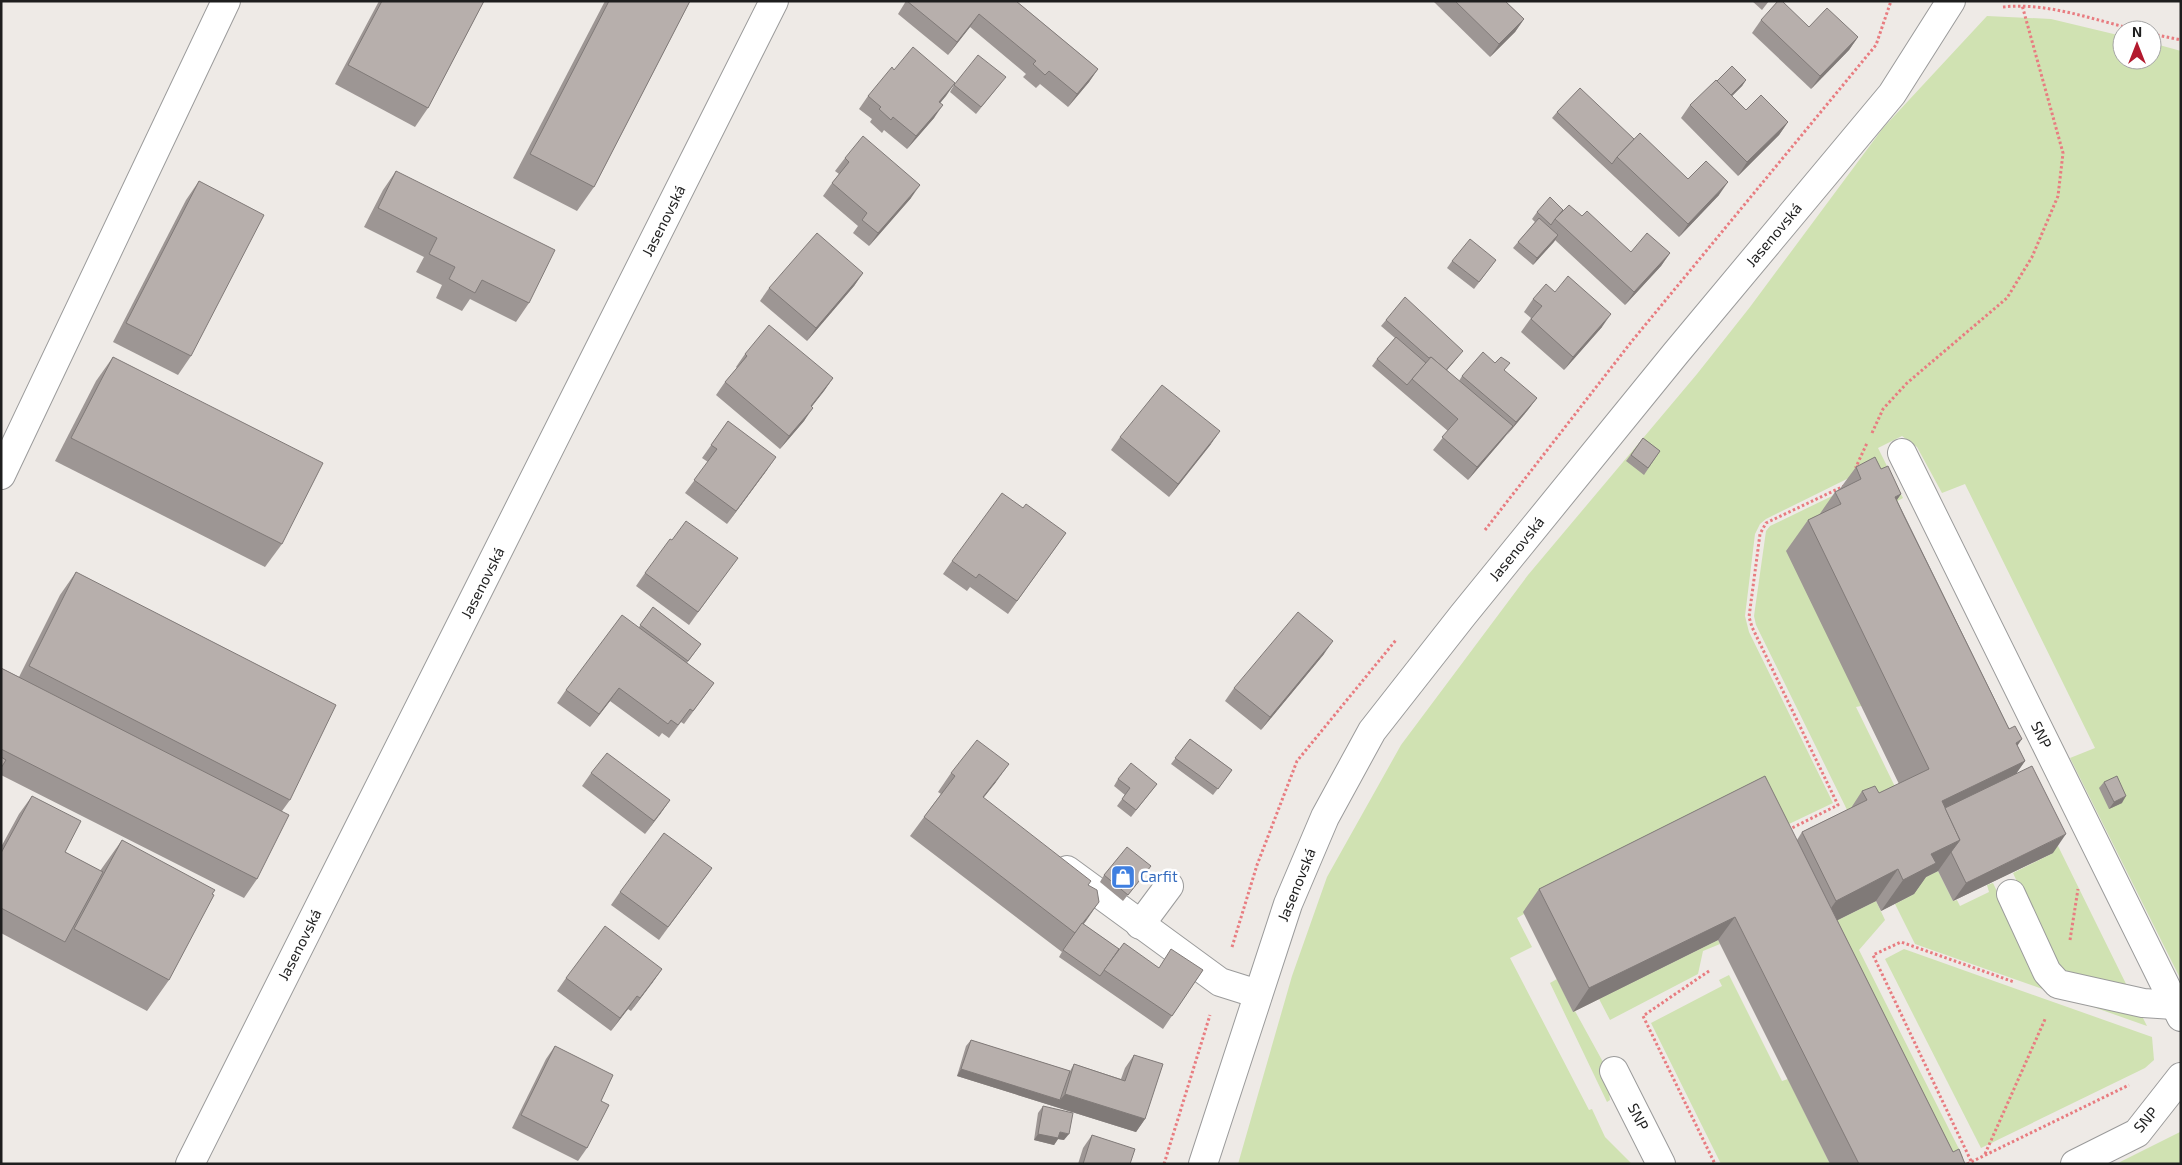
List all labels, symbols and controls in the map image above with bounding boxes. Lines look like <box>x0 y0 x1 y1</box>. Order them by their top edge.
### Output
north arrow <box>2112 20 2162 70</box>
text: N <box>2132 23 2142 40</box>
street label: Jasenovská <box>637 182 689 259</box>
street label: Jasenovská <box>1741 199 1805 270</box>
street label: Jasenovská <box>1485 513 1548 584</box>
street label: Jasenovská <box>456 544 508 621</box>
street label: SNP <box>2028 718 2056 751</box>
street label: Jasenovská <box>1273 845 1319 924</box>
shop icon: Carfit <box>1110 864 1136 890</box>
place label: Carfit <box>1140 867 1178 885</box>
street label: Jasenovská <box>273 906 325 983</box>
street label: SNP <box>1625 1100 1653 1133</box>
street label: SNP <box>2129 1103 2161 1136</box>

